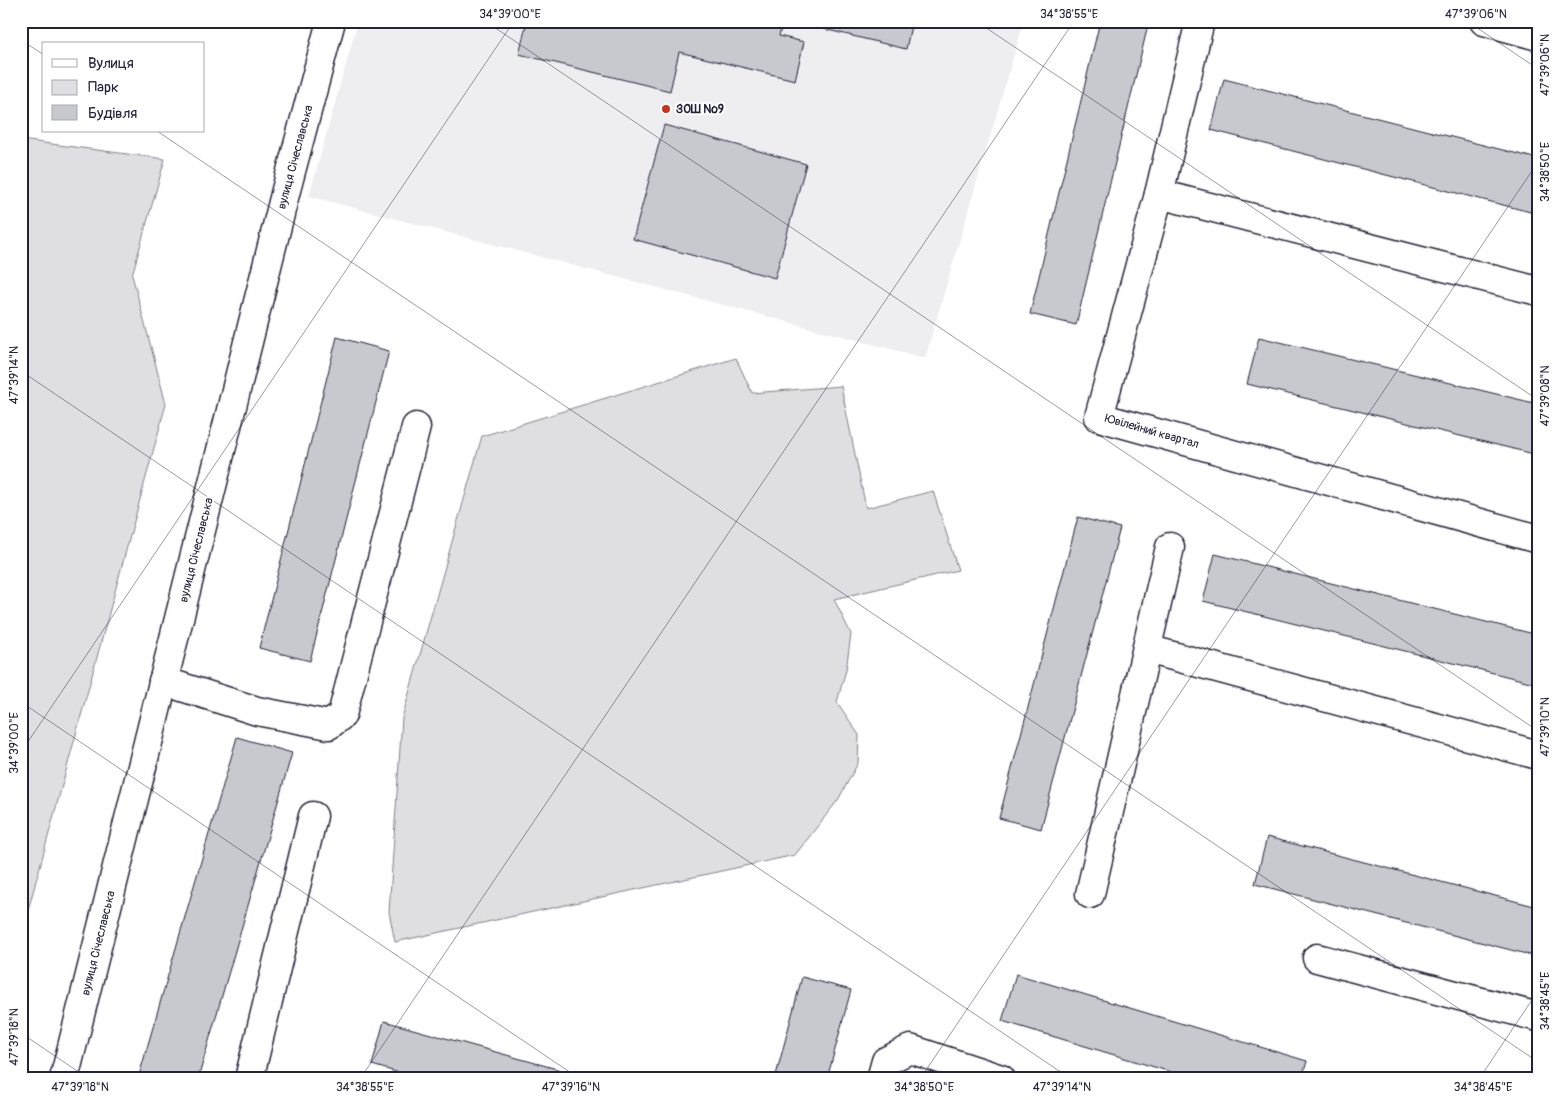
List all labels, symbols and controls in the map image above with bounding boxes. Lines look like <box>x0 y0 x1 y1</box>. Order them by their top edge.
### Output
text: 34°39'00"E <box>479 7 541 22</box>
text: 34°38'55"E <box>1040 7 1098 22</box>
text: 47°39'06"N <box>1445 7 1507 22</box>
text: 47°39'06"N <box>1538 34 1553 96</box>
legend <box>42 42 205 132</box>
text: Вулиця <box>88 54 134 73</box>
text: Парк <box>88 78 119 97</box>
place label: ЗОШ №9 <box>676 102 724 117</box>
street label: вулиця Січеславська <box>274 103 317 211</box>
marker: ЗОШ №9 <box>660 103 672 115</box>
text: Будівля <box>88 104 137 123</box>
text: 34°38'50"E <box>1538 142 1553 202</box>
text: 47°39'14"N <box>7 346 22 404</box>
text: 47°39'08"N <box>1538 365 1553 427</box>
street label: Ювілейний квартал <box>1103 411 1201 452</box>
street label: вулиця Січеславська <box>176 496 217 604</box>
text: 47°39'10"N <box>1538 697 1553 757</box>
text: 34°39'00"E <box>7 712 22 774</box>
street label: вулиця Січеславська <box>78 889 119 997</box>
text: 34°38'45"E <box>1538 972 1553 1030</box>
text: 47°39'18"N <box>7 1008 22 1066</box>
text: 47°39'18"N <box>51 1080 109 1095</box>
text: 34°38'55"E <box>336 1080 394 1095</box>
text: 47°39'16"N <box>542 1080 600 1095</box>
text: 34°38'50"E <box>894 1080 954 1095</box>
text: 47°39'14"N <box>1033 1080 1091 1095</box>
text: 34°38'45"E <box>1454 1080 1512 1095</box>

